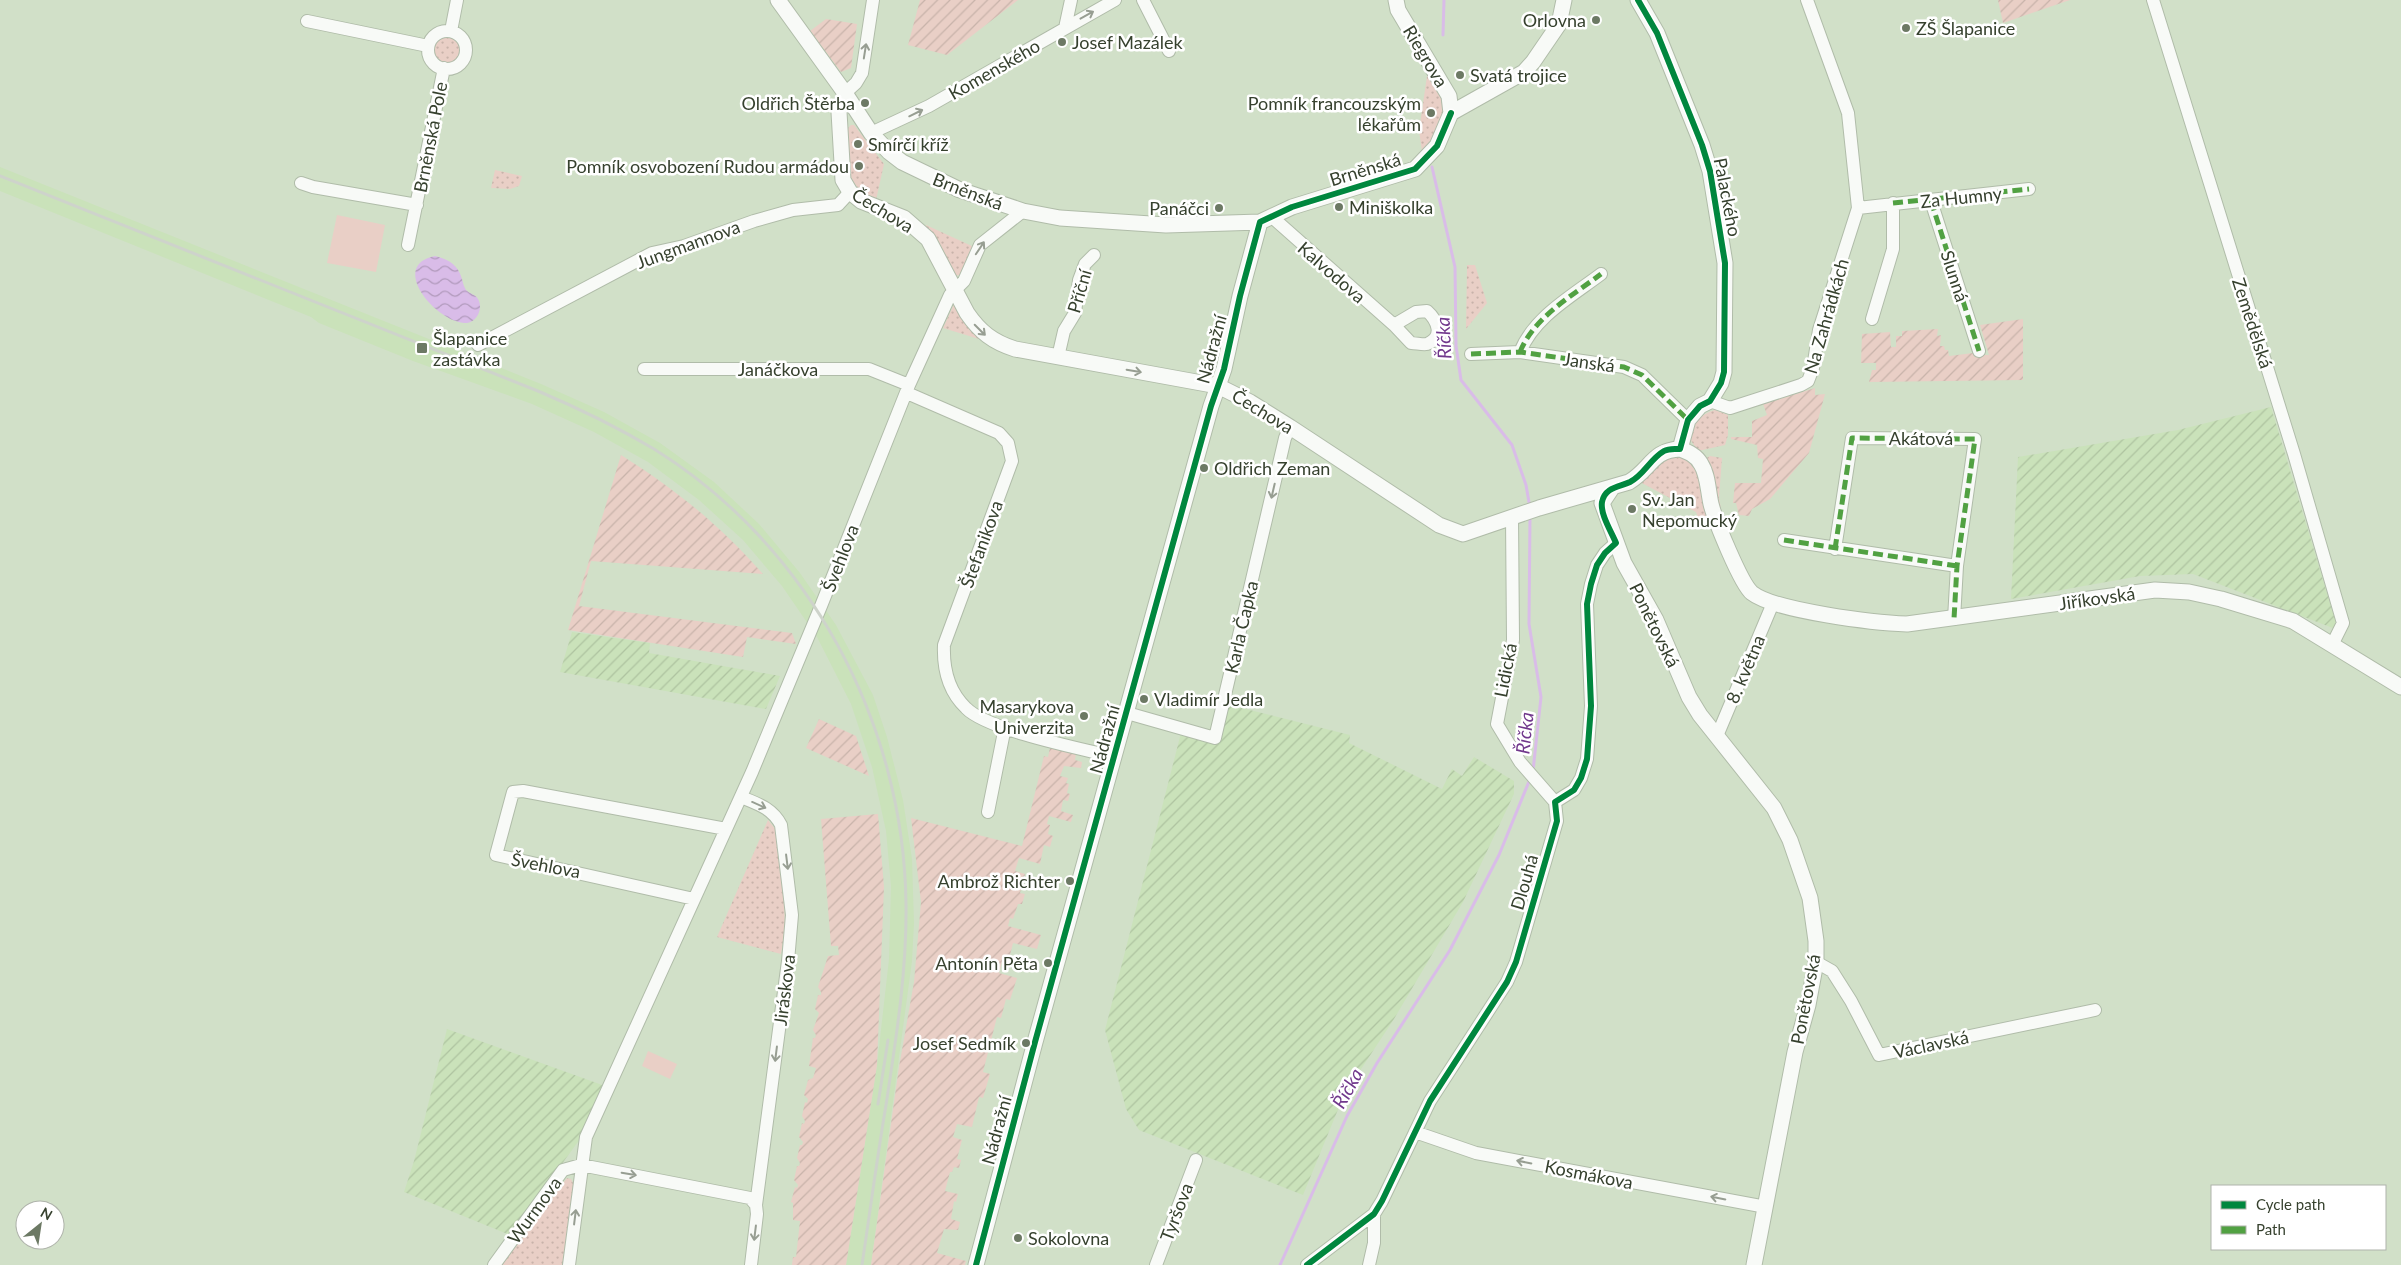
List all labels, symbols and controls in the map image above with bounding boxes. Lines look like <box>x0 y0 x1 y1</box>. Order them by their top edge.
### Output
place label: Orlovna <box>1523 9 1586 31</box>
one-way arrow <box>1080 10 1094 20</box>
marker: Orlovna <box>1590 14 1602 26</box>
place label: ZŠ Šlapanice <box>1916 17 2015 39</box>
street label: Riegrova <box>1399 21 1453 91</box>
marker: ZŠ Šlapanice <box>1900 22 1912 34</box>
place label: Josef Mazálek <box>1072 31 1184 53</box>
street label: Komenského <box>944 34 1044 104</box>
marker: Josef Mazálek <box>1056 36 1068 48</box>
one-way arrow <box>860 43 870 59</box>
place label: Svatá trojice <box>1470 64 1567 86</box>
marker: Svatá trojice <box>1454 69 1466 81</box>
street label: Brněnská Pole <box>408 80 452 194</box>
place label: Oldřich Štěrba <box>741 92 855 114</box>
place label: Pomník francouzským lékařům <box>1248 92 1421 135</box>
marker: Oldřich Štěrba <box>859 97 871 109</box>
marker: Pomník francouzským lékařům <box>1425 107 1437 119</box>
one-way arrow <box>908 108 923 118</box>
place label: Smírčí kříž <box>868 133 949 155</box>
marker: Smírčí kříž <box>852 138 864 150</box>
street label: Brněnská <box>1327 148 1403 190</box>
place label: Pomník osvobození Rudou armádou <box>566 155 849 177</box>
street label: Palackého <box>1710 156 1746 238</box>
marker: Pomník osvobození Rudou armádou <box>853 160 865 172</box>
street label: Brněnská <box>930 168 1006 214</box>
street label: Za Humny <box>1919 182 2004 212</box>
street label: Čechova <box>848 183 918 237</box>
place label: Miniškolka <box>1349 196 1433 218</box>
place label: Panáčci <box>1149 197 1209 219</box>
marker: Miniškolka <box>1333 201 1345 213</box>
marker: Panáčci <box>1213 202 1225 214</box>
street label: Jungmannova <box>633 215 743 273</box>
street label: Kalvodova <box>1294 237 1370 307</box>
one-way arrow <box>975 241 986 255</box>
street label: Slunná <box>1936 247 1974 305</box>
street label: Na Zahrádkách <box>1799 256 1853 376</box>
street label: Příční <box>1062 266 1096 315</box>
street label: Zemědělská <box>2228 275 2278 371</box>
street label: Nádražní <box>1191 312 1231 386</box>
water label: Říčka <box>1430 316 1456 360</box>
one-way arrow <box>974 323 986 336</box>
place label: Šlapanice zastávka <box>433 327 507 370</box>
marker: Šlapanice zastávka <box>415 341 429 355</box>
street label: Janská <box>1562 347 1616 377</box>
street label: Janáčkova <box>738 358 818 380</box>
one-way arrow <box>1126 366 1142 376</box>
street label: Čechova <box>1228 384 1298 438</box>
street label: Akátová <box>1889 427 1953 449</box>
place label: Oldřich Zeman <box>1214 457 1330 479</box>
marker: Oldřich Zeman <box>1198 462 1210 474</box>
one-way arrow <box>1268 482 1277 498</box>
place label: Sv. Jan Nepomucký <box>1642 488 1738 531</box>
street label: Štefanikova <box>955 497 1007 591</box>
marker: Sv. Jan Nepomucký <box>1626 503 1638 515</box>
street label: Švehlova <box>817 521 863 595</box>
street label: Karla Čapka <box>1220 579 1262 675</box>
street label: Ponětovská <box>1625 579 1685 671</box>
street label: Jiříkovská <box>2058 582 2136 614</box>
street label: 8. května <box>1721 631 1769 707</box>
street label: Lidická <box>1489 641 1521 699</box>
place label: Vladimír Jedla <box>1154 688 1263 710</box>
marker: Vladimír Jedla <box>1138 693 1150 705</box>
place label: Masarykova Univerzita <box>979 695 1074 738</box>
street label: Nádražní <box>1084 702 1124 776</box>
marker: Masarykova Univerzita <box>1078 710 1090 722</box>
water label: Říčka <box>1510 711 1538 755</box>
one-way arrow <box>751 800 766 810</box>
street label: Švehlova <box>509 848 583 882</box>
street label: Dlouhá <box>1506 852 1542 912</box>
one-way arrow <box>782 853 792 869</box>
place label: Ambrož Richter <box>938 870 1060 892</box>
marker: Ambrož Richter <box>1064 875 1076 887</box>
place label: Antonín Pěta <box>935 952 1038 974</box>
street label: Ponětovská <box>1785 952 1825 1046</box>
street label: Jiráskova <box>769 953 799 1027</box>
marker: Antonín Pěta <box>1042 957 1054 969</box>
street label: Václavská <box>1891 1025 1971 1063</box>
place label: Josef Sedmík <box>913 1032 1017 1054</box>
marker: Josef Sedmík <box>1020 1037 1032 1049</box>
one-way arrow <box>771 1046 781 1062</box>
water label: Říčka <box>1327 1064 1367 1112</box>
street label: Nádražní <box>976 1093 1016 1167</box>
street label: Kosmákova <box>1543 1155 1635 1193</box>
one-way arrow <box>1517 1157 1533 1166</box>
one-way arrow <box>620 1170 636 1180</box>
street label: Wurmova <box>502 1172 566 1248</box>
street label: Tyršova <box>1155 1180 1197 1244</box>
legend <box>2211 1185 2386 1250</box>
one-way arrow <box>1711 1193 1727 1202</box>
text: Cycle path <box>2256 1195 2325 1213</box>
north arrow <box>15 1200 65 1250</box>
text: N <box>38 1203 56 1223</box>
one-way arrow <box>570 1209 580 1225</box>
text: Path <box>2256 1220 2286 1238</box>
one-way arrow <box>750 1225 760 1241</box>
place label: Sokolovna <box>1028 1227 1109 1249</box>
marker: Sokolovna <box>1012 1232 1024 1244</box>

